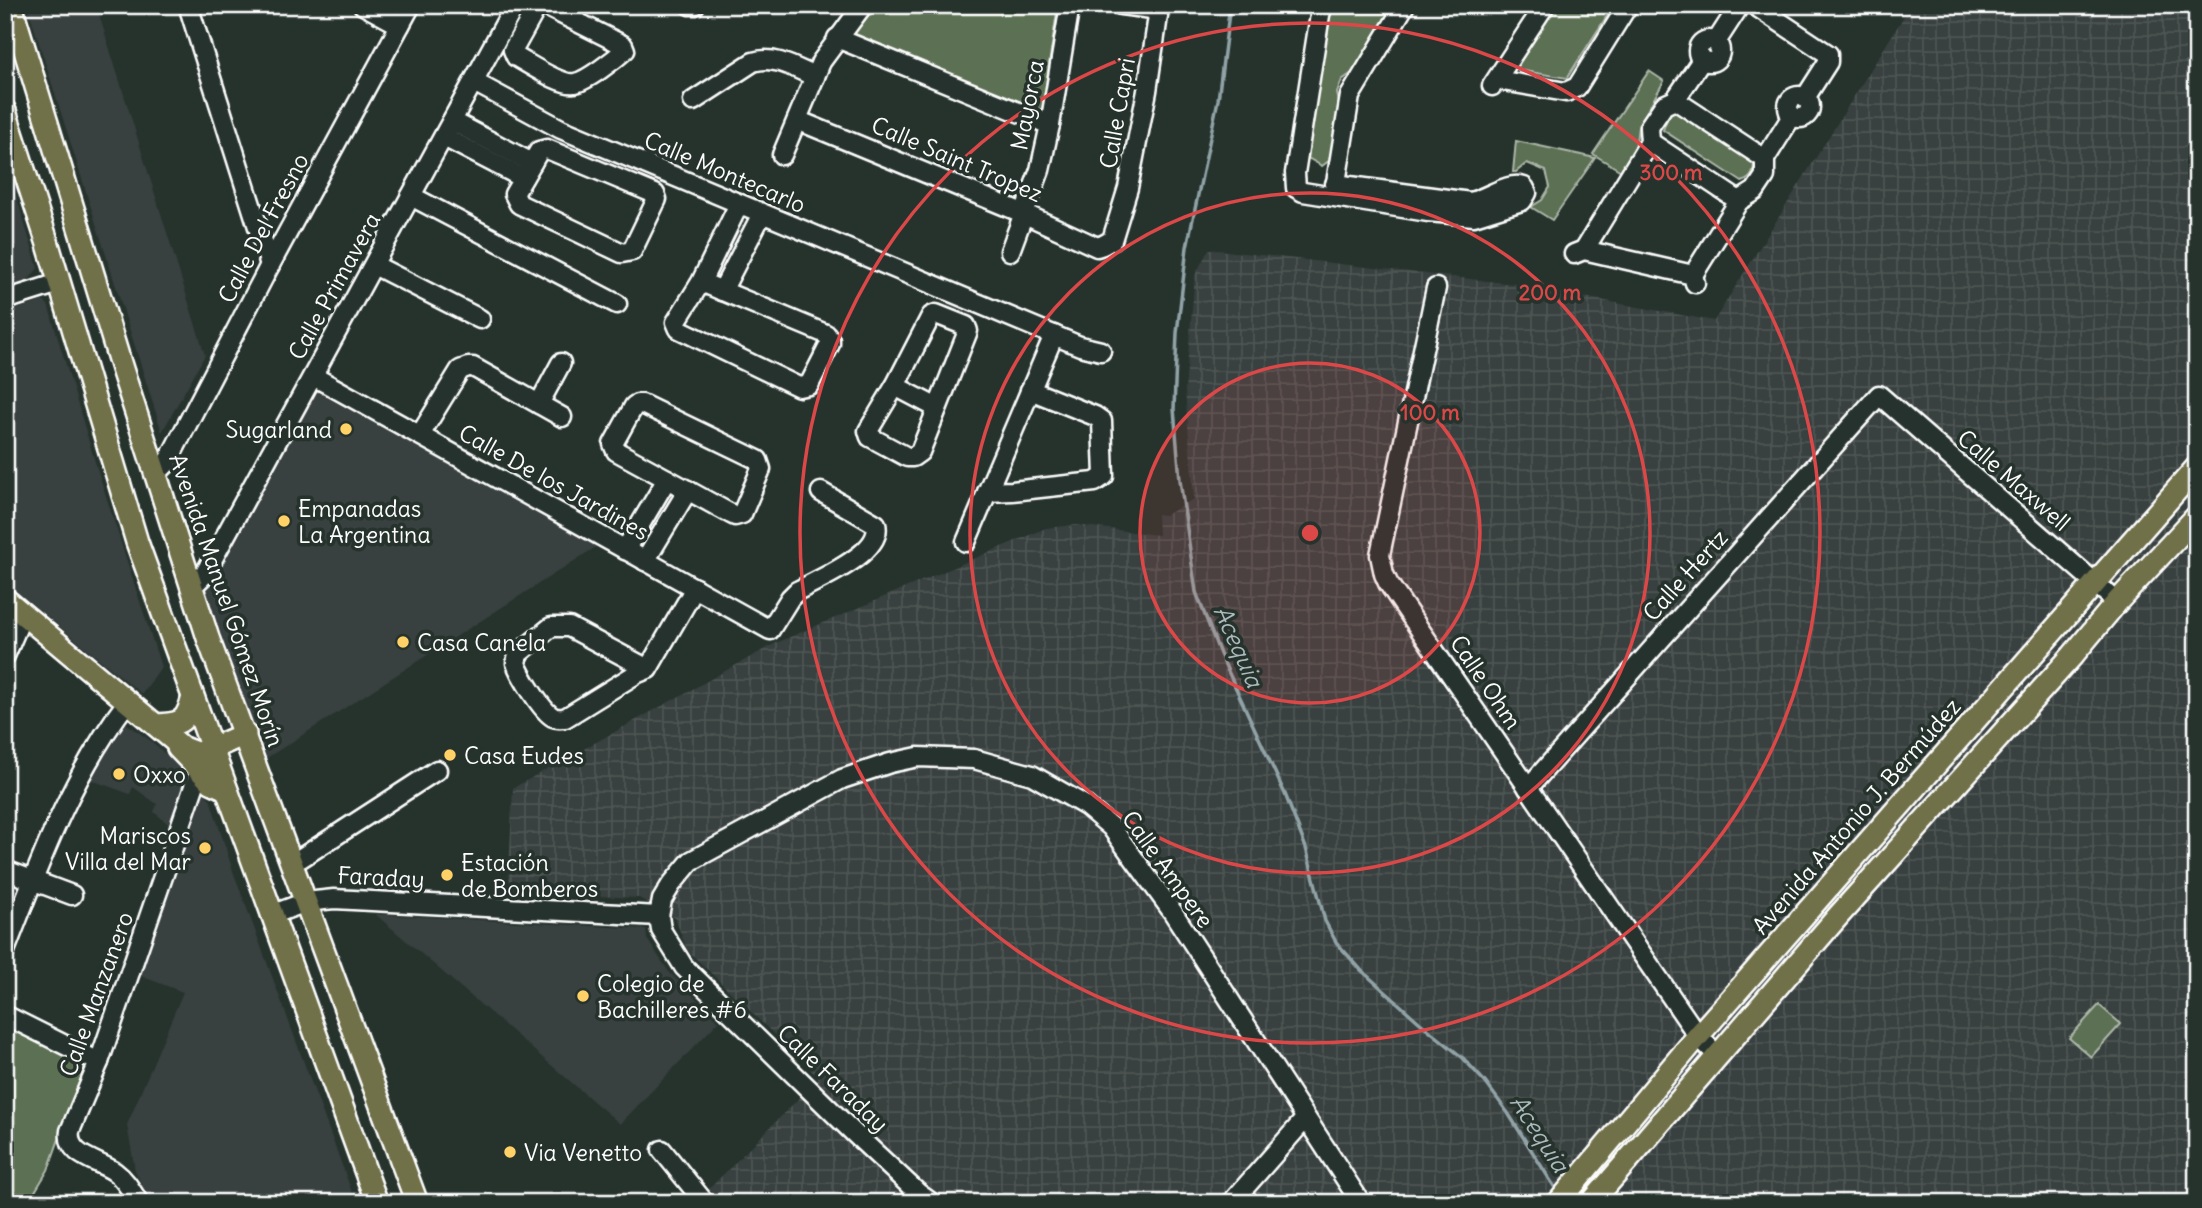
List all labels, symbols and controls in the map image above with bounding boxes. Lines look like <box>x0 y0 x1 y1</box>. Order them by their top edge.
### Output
street label: Calle Capri <box>1093 55 1141 171</box>
street label: Mayorca <box>1004 57 1050 153</box>
street label: Calle Saint Tropez <box>867 110 1047 208</box>
street label: Calle Montecarlo <box>640 125 810 219</box>
street label: Calle Del Fresno <box>211 148 315 308</box>
text: 300 m <box>1640 159 1703 186</box>
street label: Calle Primavera <box>282 207 386 365</box>
text: 200 m <box>1519 279 1582 306</box>
text: 100 m <box>1400 399 1460 426</box>
place label: Sugarland <box>225 415 332 444</box>
street label: Calle De los Jardines <box>454 418 654 546</box>
marker: Sugarland <box>338 421 354 437</box>
street label: Calle Maxwell <box>1952 423 2076 537</box>
street label: Avenida Manuel Gómez Morín <box>163 450 291 750</box>
place label: Empanadas La Argentina <box>298 494 431 549</box>
marker: Empanadas La Argentina <box>276 513 292 529</box>
centre of rings <box>1298 521 1322 545</box>
street label: Calle Hertz <box>1636 523 1734 627</box>
water label: Acequia <box>1208 600 1271 693</box>
place label: Casa Canela <box>417 628 546 657</box>
street label: Calle Ohm <box>1444 629 1528 735</box>
marker: Casa Canela <box>395 634 411 650</box>
street label: Avenida Antonio J. Bermúdez <box>1746 692 1966 940</box>
place label: Casa Eudes <box>464 741 584 770</box>
marker: Casa Eudes <box>442 747 458 763</box>
place label: Oxxo <box>133 760 186 789</box>
marker: Oxxo <box>111 766 127 782</box>
street label: Calle Ampere <box>1116 805 1220 933</box>
place label: Mariscos Villa del Mar <box>65 821 192 876</box>
marker: Mariscos Villa del Mar <box>197 840 213 856</box>
place label: Estación de Bomberos <box>461 848 598 903</box>
street label: Faraday <box>337 860 425 894</box>
marker: Estación de Bomberos <box>439 867 455 883</box>
street label: Calle Manzanero <box>53 908 139 1080</box>
place label: Colegio de Bachilleres #6 <box>597 969 747 1024</box>
marker: Colegio de Bachilleres #6 <box>575 988 591 1004</box>
street label: Calle Faraday <box>771 1018 895 1138</box>
water label: Acequia <box>1504 1089 1577 1179</box>
place label: Via Venetto <box>524 1138 642 1167</box>
marker: Via Venetto <box>502 1144 518 1160</box>

